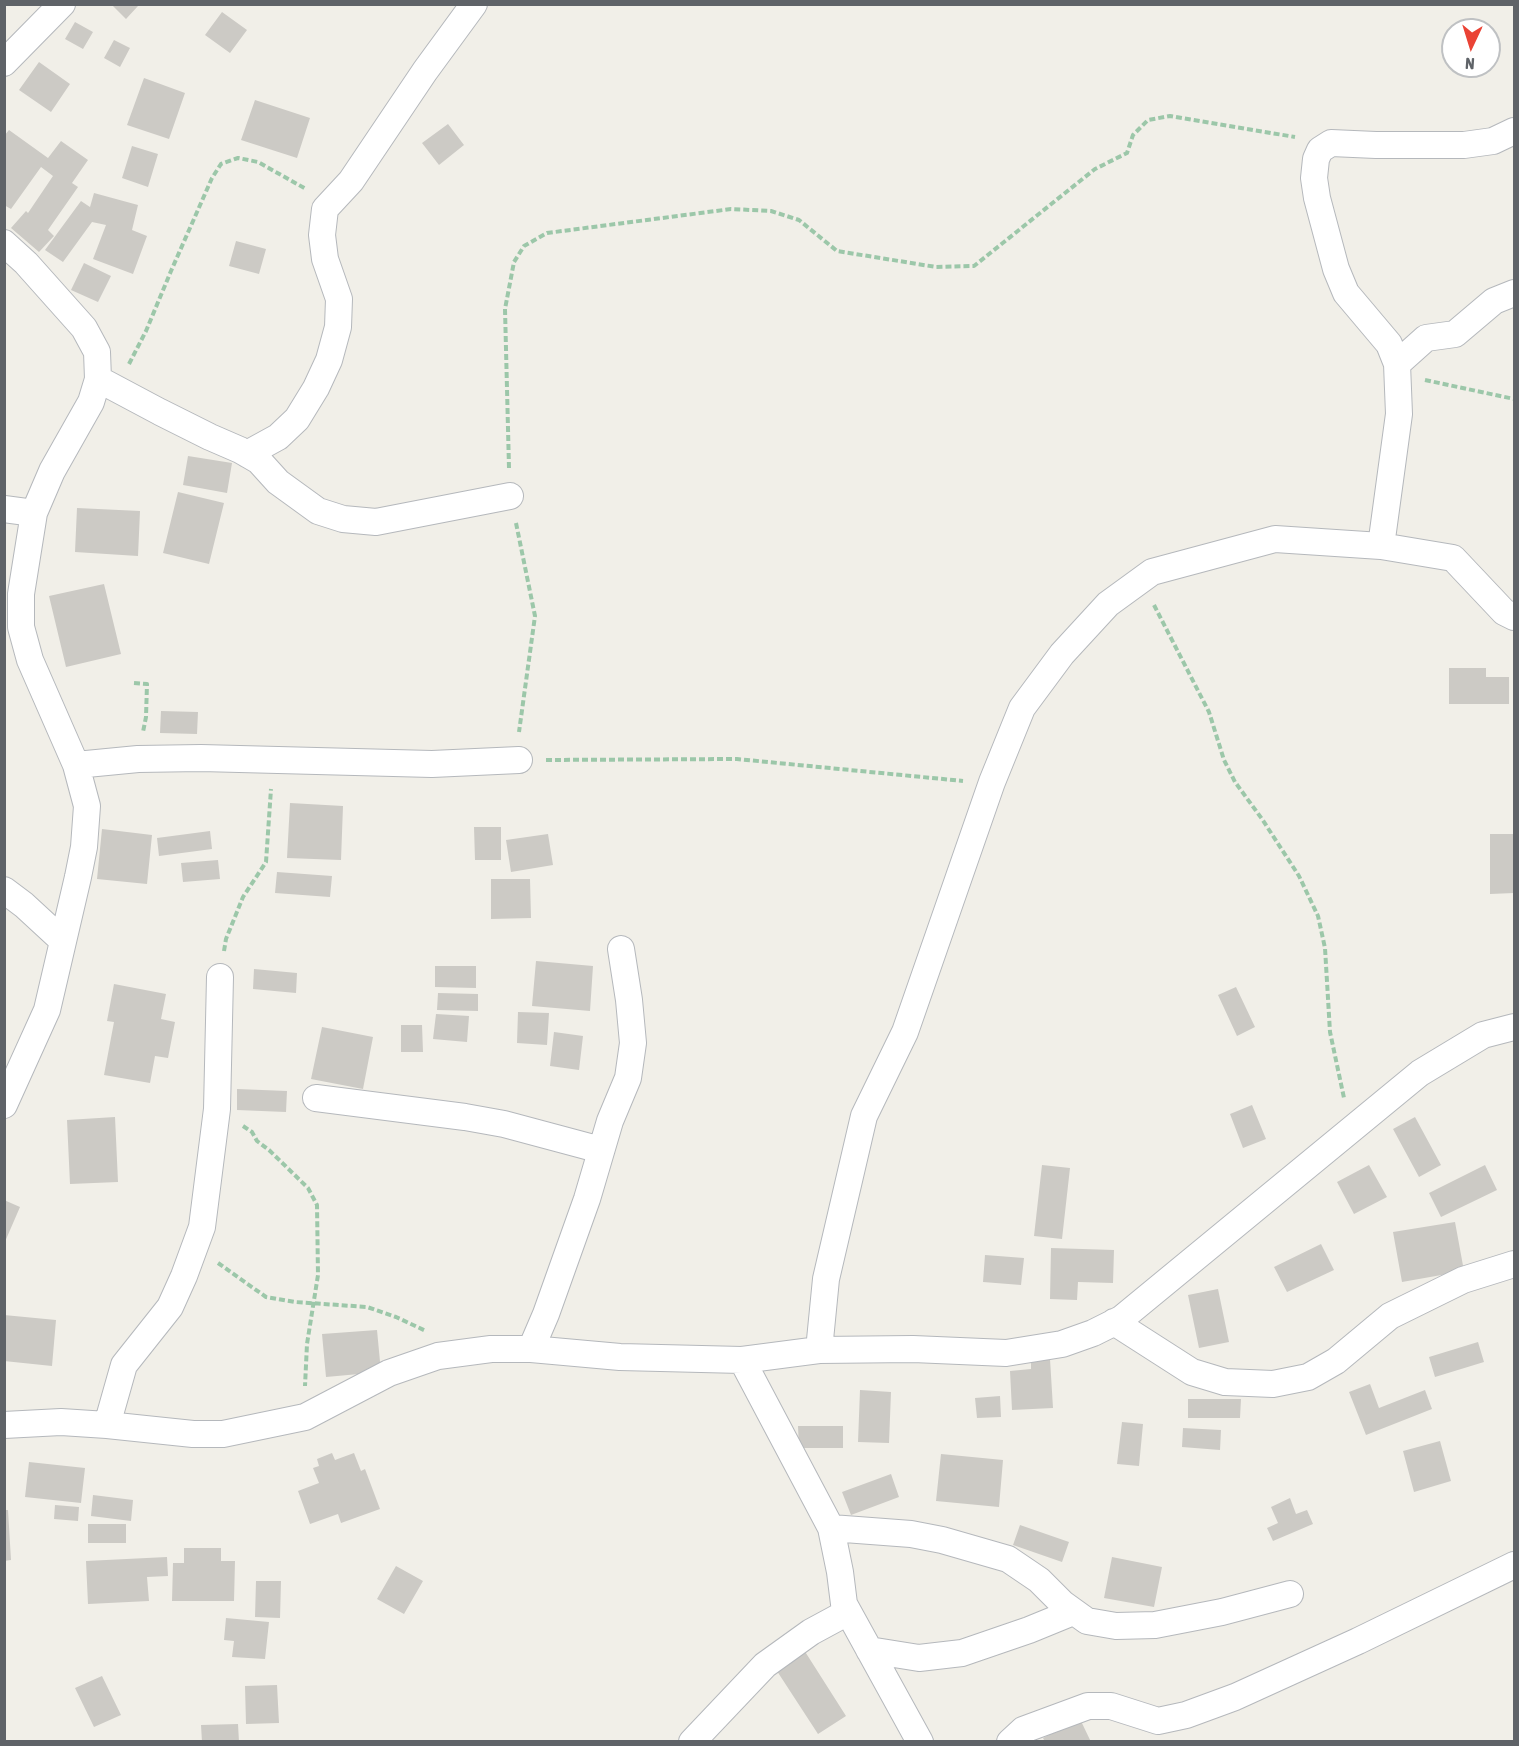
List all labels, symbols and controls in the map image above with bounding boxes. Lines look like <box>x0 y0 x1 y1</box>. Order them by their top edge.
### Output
north arrow <box>1441 18 1501 78</box>
text: N <box>1465 55 1475 73</box>

